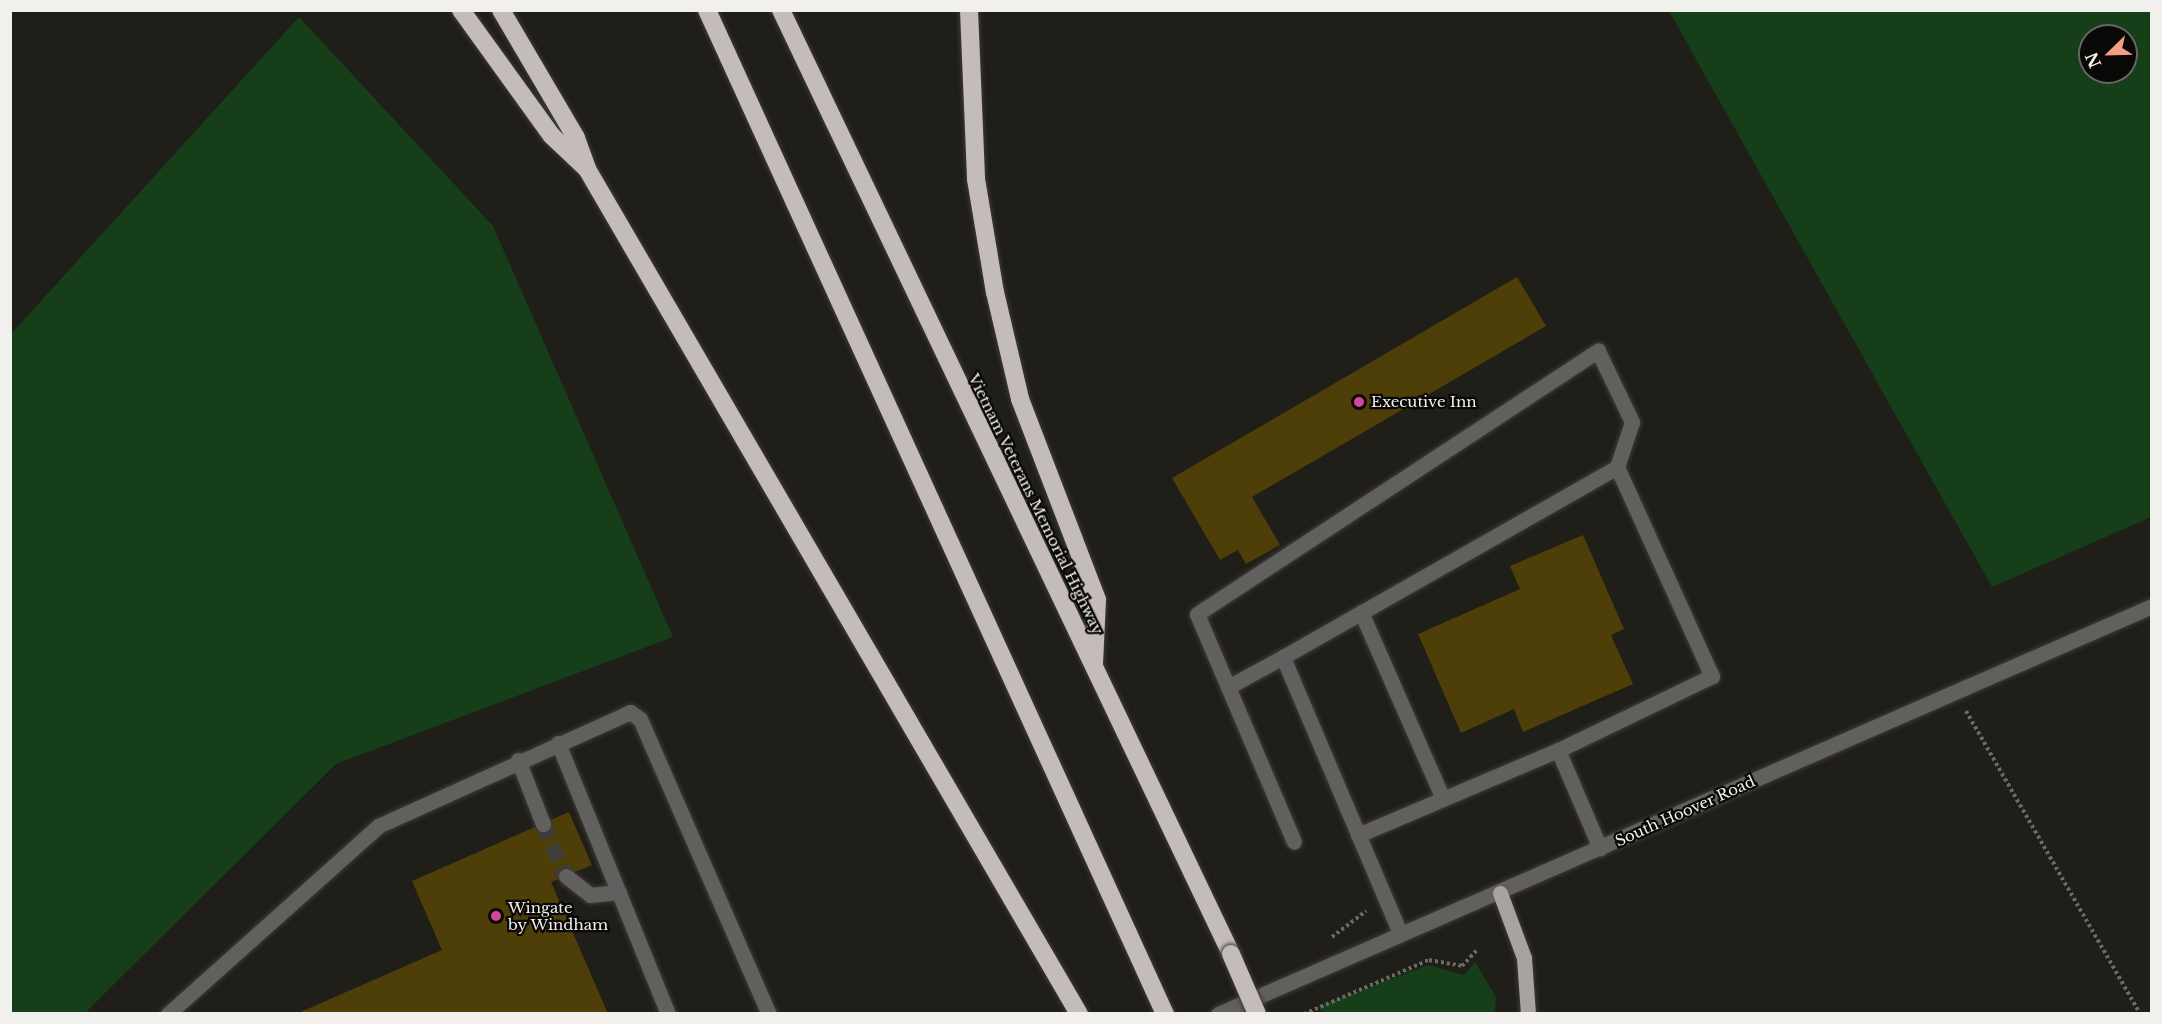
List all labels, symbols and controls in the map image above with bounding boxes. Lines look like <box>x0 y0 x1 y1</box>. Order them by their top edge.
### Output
north arrow <box>2078 24 2138 84</box>
text: N <box>2081 49 2105 71</box>
street label: Vietnam Veterans Memorial Highway <box>965 370 1107 638</box>
place label: Executive Inn <box>1371 393 1477 411</box>
marker: Executive Inn <box>1352 395 1366 409</box>
street label: South Hoover Road <box>1612 772 1758 850</box>
place label: Wingate by Windham <box>508 898 609 933</box>
marker: Wingate by Windham <box>489 909 503 923</box>

